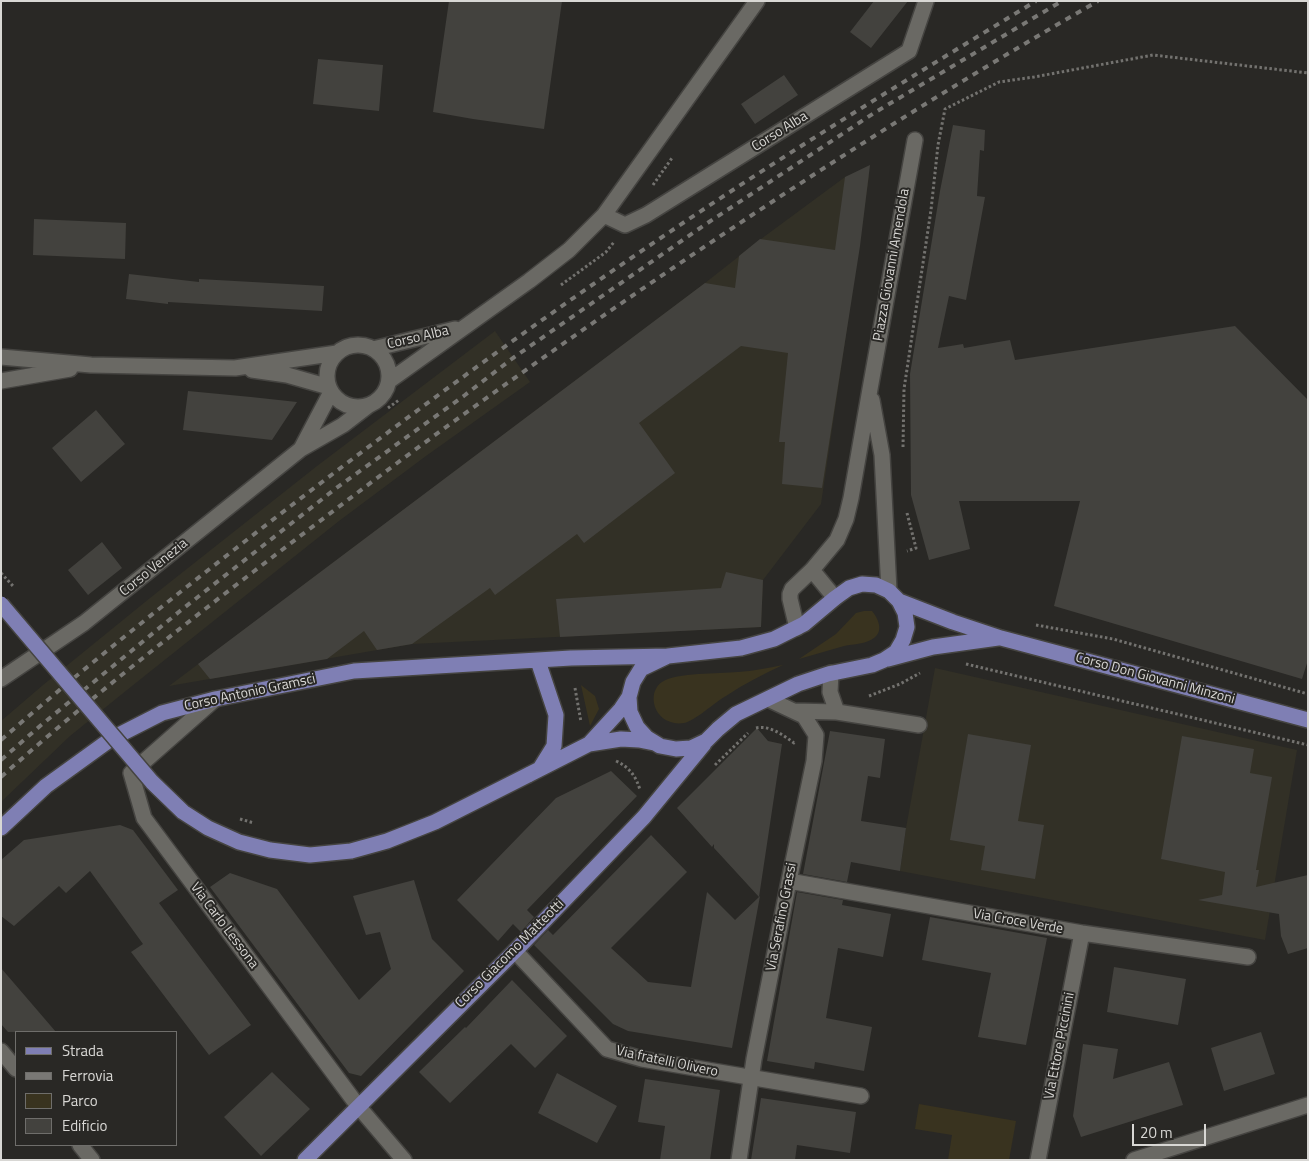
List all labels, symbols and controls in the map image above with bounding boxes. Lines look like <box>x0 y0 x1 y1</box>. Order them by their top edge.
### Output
street label: Corso Alba <box>749 108 811 156</box>
street label: Piazza Giovanni Amendola <box>870 187 914 343</box>
street label: Corso Alba <box>386 323 450 353</box>
street label: Corso Venezia <box>117 536 191 600</box>
street label: Corso Don Giovanni Minzoni <box>1074 650 1236 708</box>
street label: Corso Antonio Gramsci <box>183 671 317 715</box>
street label: Via Serafino Grassi <box>763 861 801 973</box>
street label: Via Carlo Lessona <box>186 880 262 972</box>
street label: Corso Giacomo Matteotti <box>452 896 568 1012</box>
street label: Via Croce Verde <box>972 906 1064 938</box>
street label: Via Ettore Piccinini <box>1041 991 1079 1101</box>
legend <box>15 1031 178 1146</box>
text: Strada <box>62 1039 103 1062</box>
street label: Via fratelli Olivero <box>615 1043 719 1081</box>
text: Ferrovia <box>62 1064 113 1087</box>
text: Parco <box>62 1089 98 1112</box>
text: Edificio <box>62 1114 107 1137</box>
scale bar <box>1134 1114 1208 1146</box>
text: 20 m <box>1140 1121 1173 1144</box>

